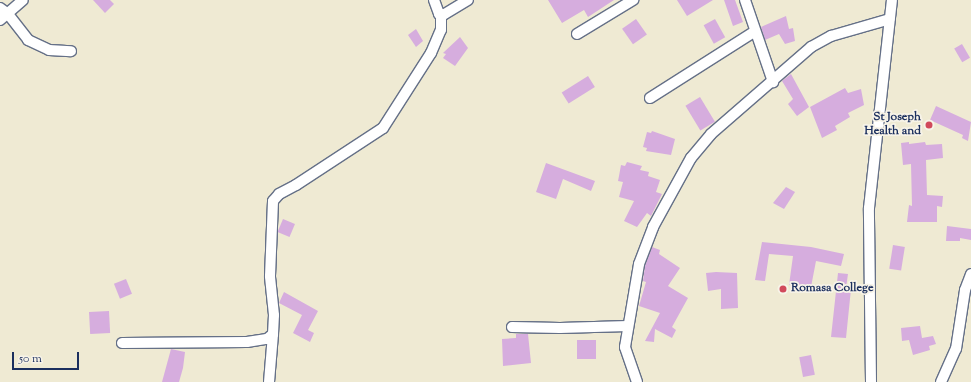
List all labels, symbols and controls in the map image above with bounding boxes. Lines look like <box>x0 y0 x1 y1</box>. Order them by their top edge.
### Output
place label: St Joseph Health and <box>864 111 921 139</box>
marker: St Joseph Health and <box>924 120 934 130</box>
place label: Romasa College <box>791 282 873 296</box>
marker: Romasa College <box>778 284 788 294</box>
scale bar <box>14 344 81 370</box>
text: 50 m <box>19 350 42 368</box>

